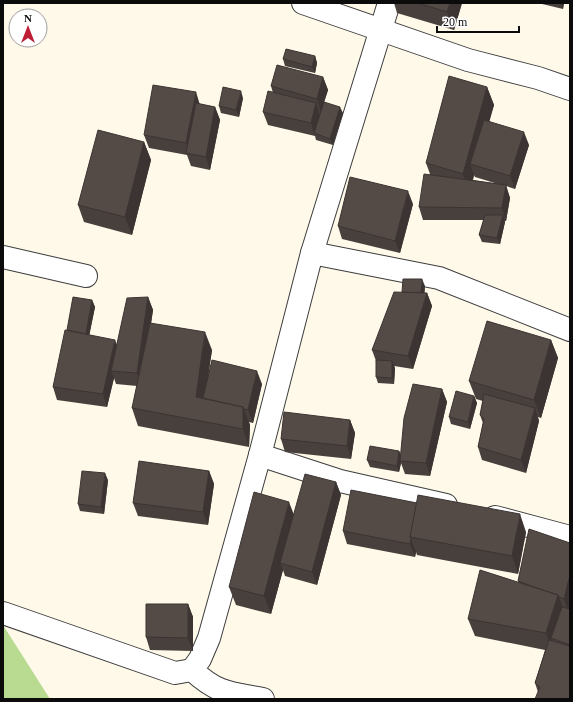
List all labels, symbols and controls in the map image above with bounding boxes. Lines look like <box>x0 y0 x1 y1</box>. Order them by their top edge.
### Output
north arrow <box>8 8 48 48</box>
scale bar <box>437 8 519 34</box>
text: N <box>24 12 32 24</box>
text: 20 m <box>443 15 468 29</box>

